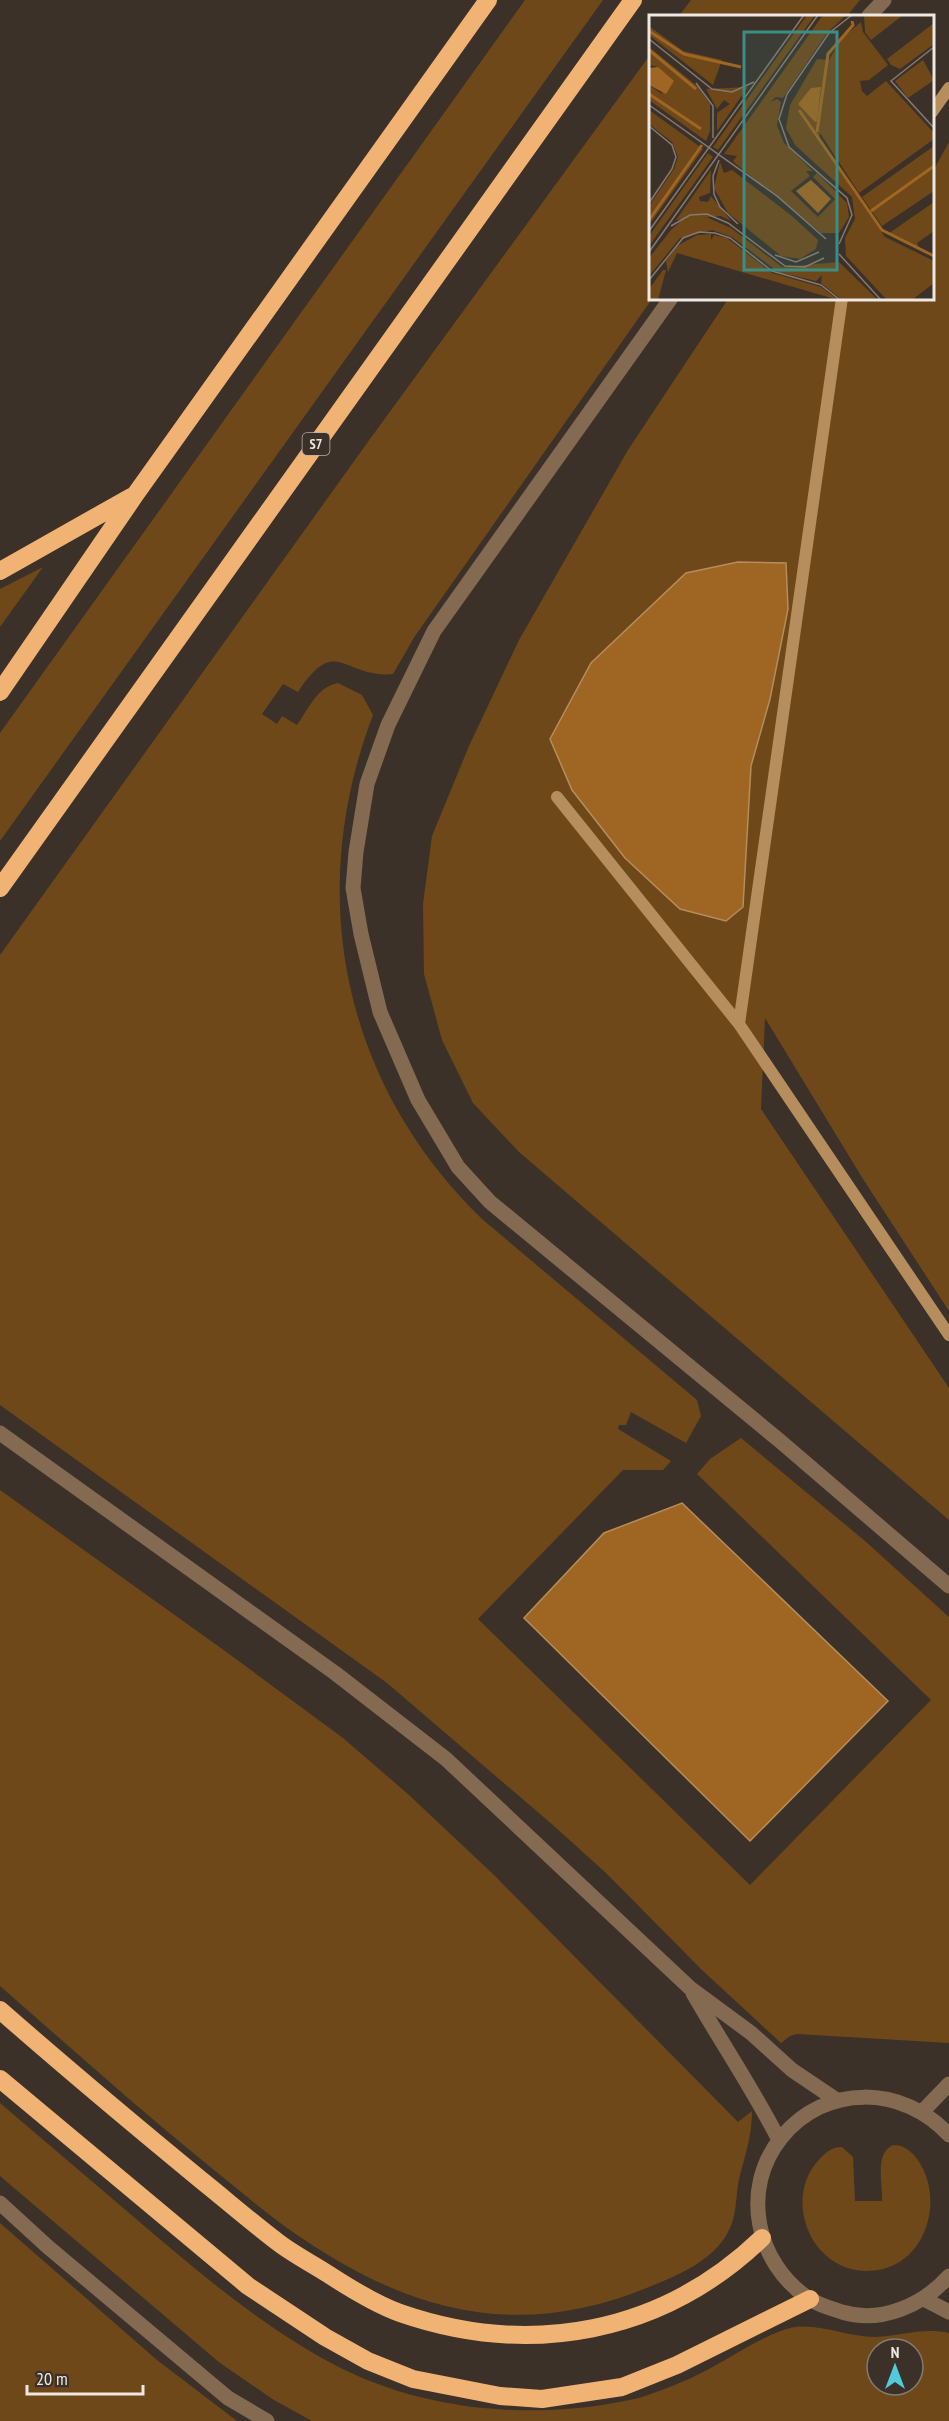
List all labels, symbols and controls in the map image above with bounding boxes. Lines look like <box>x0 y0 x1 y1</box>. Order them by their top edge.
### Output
inset map <box>649 15 934 300</box>
road number: S7 <box>302 433 330 455</box>
north arrow <box>865 2337 925 2397</box>
text: N <box>891 2342 899 2362</box>
scale bar <box>27 2358 142 2396</box>
text: 20 m <box>36 2367 68 2390</box>

